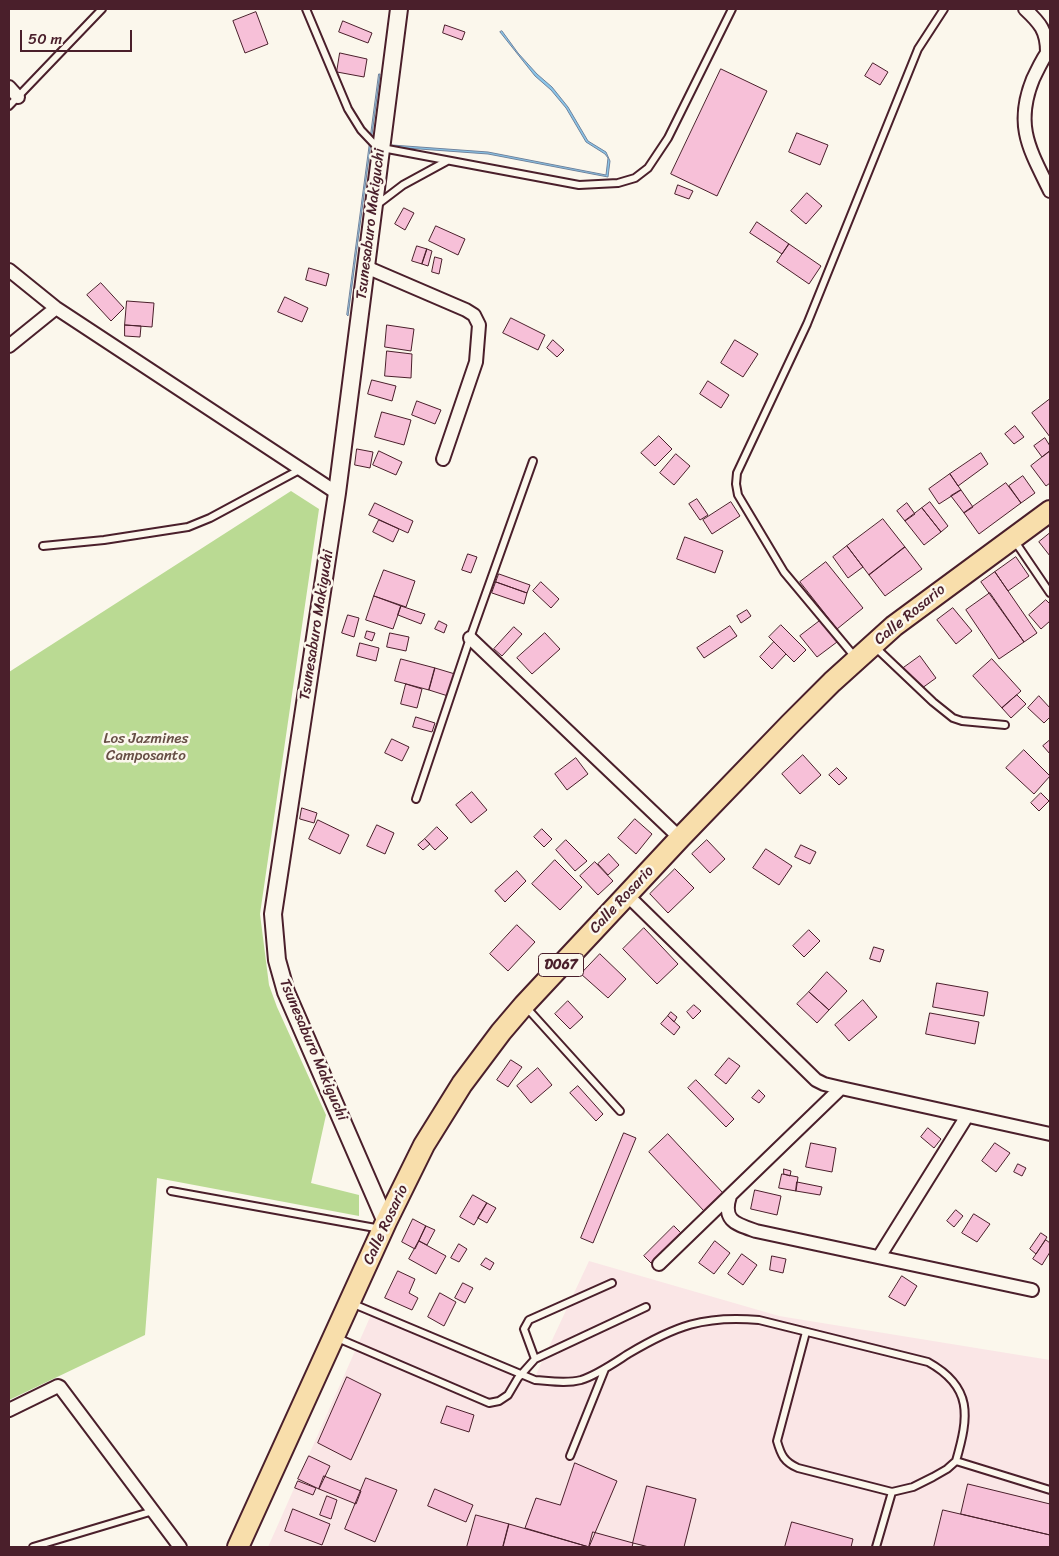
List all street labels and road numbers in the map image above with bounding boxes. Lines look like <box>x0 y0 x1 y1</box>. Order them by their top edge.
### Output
street label: Tsunesaburo Makiguchi <box>353 147 389 301</box>
street label: Tsunesaburo Makiguchi <box>296 548 338 702</box>
street label: Calle Rosario <box>871 581 949 649</box>
street label: Calle Rosario <box>586 862 658 938</box>
road number: D067 <box>538 954 584 976</box>
street label: Tsunesaburo Makiguchi <box>275 976 351 1124</box>
street label: Calle Rosario <box>360 1182 412 1268</box>

